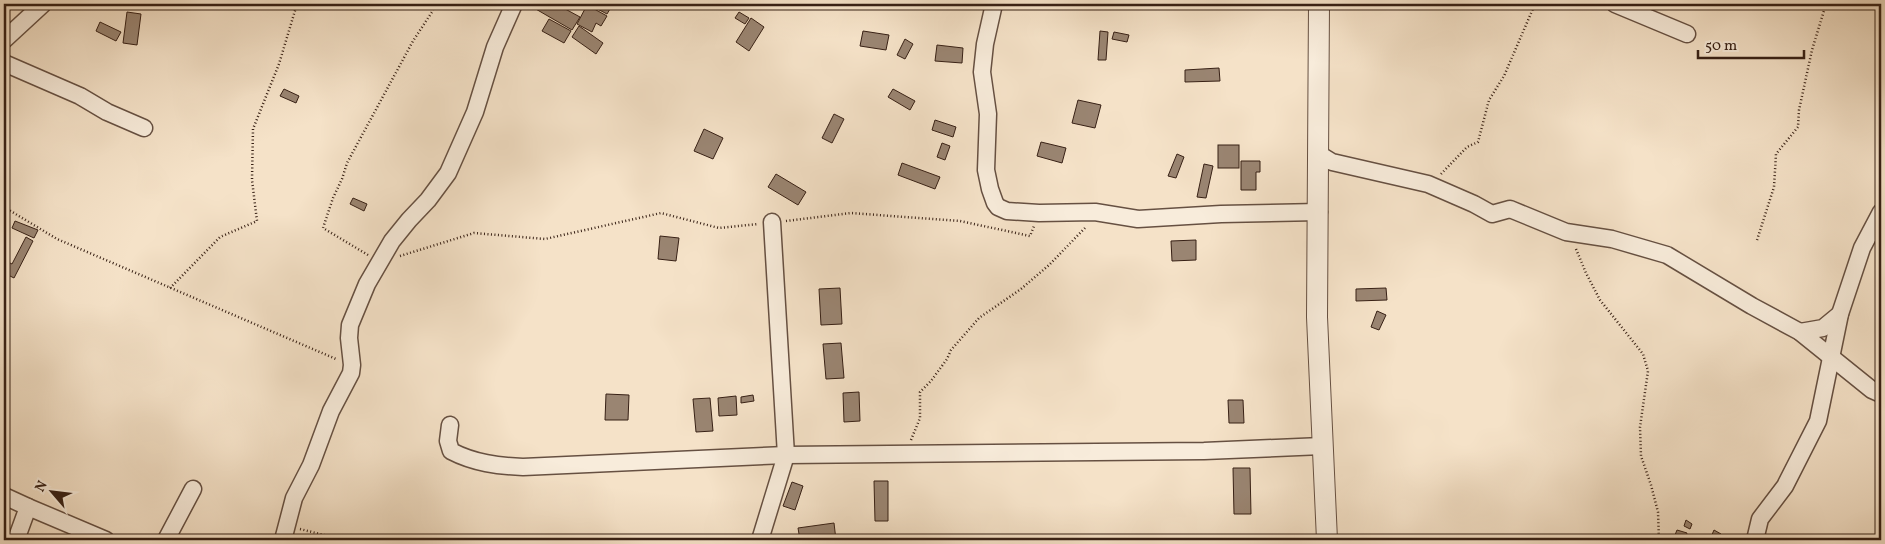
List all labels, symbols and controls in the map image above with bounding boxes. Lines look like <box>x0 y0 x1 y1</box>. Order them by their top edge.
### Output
scale bar <box>1698 28 1804 60</box>
text: 50 m <box>1705 36 1737 57</box>
north arrow <box>28 466 78 516</box>
text: N <box>31 478 53 496</box>

